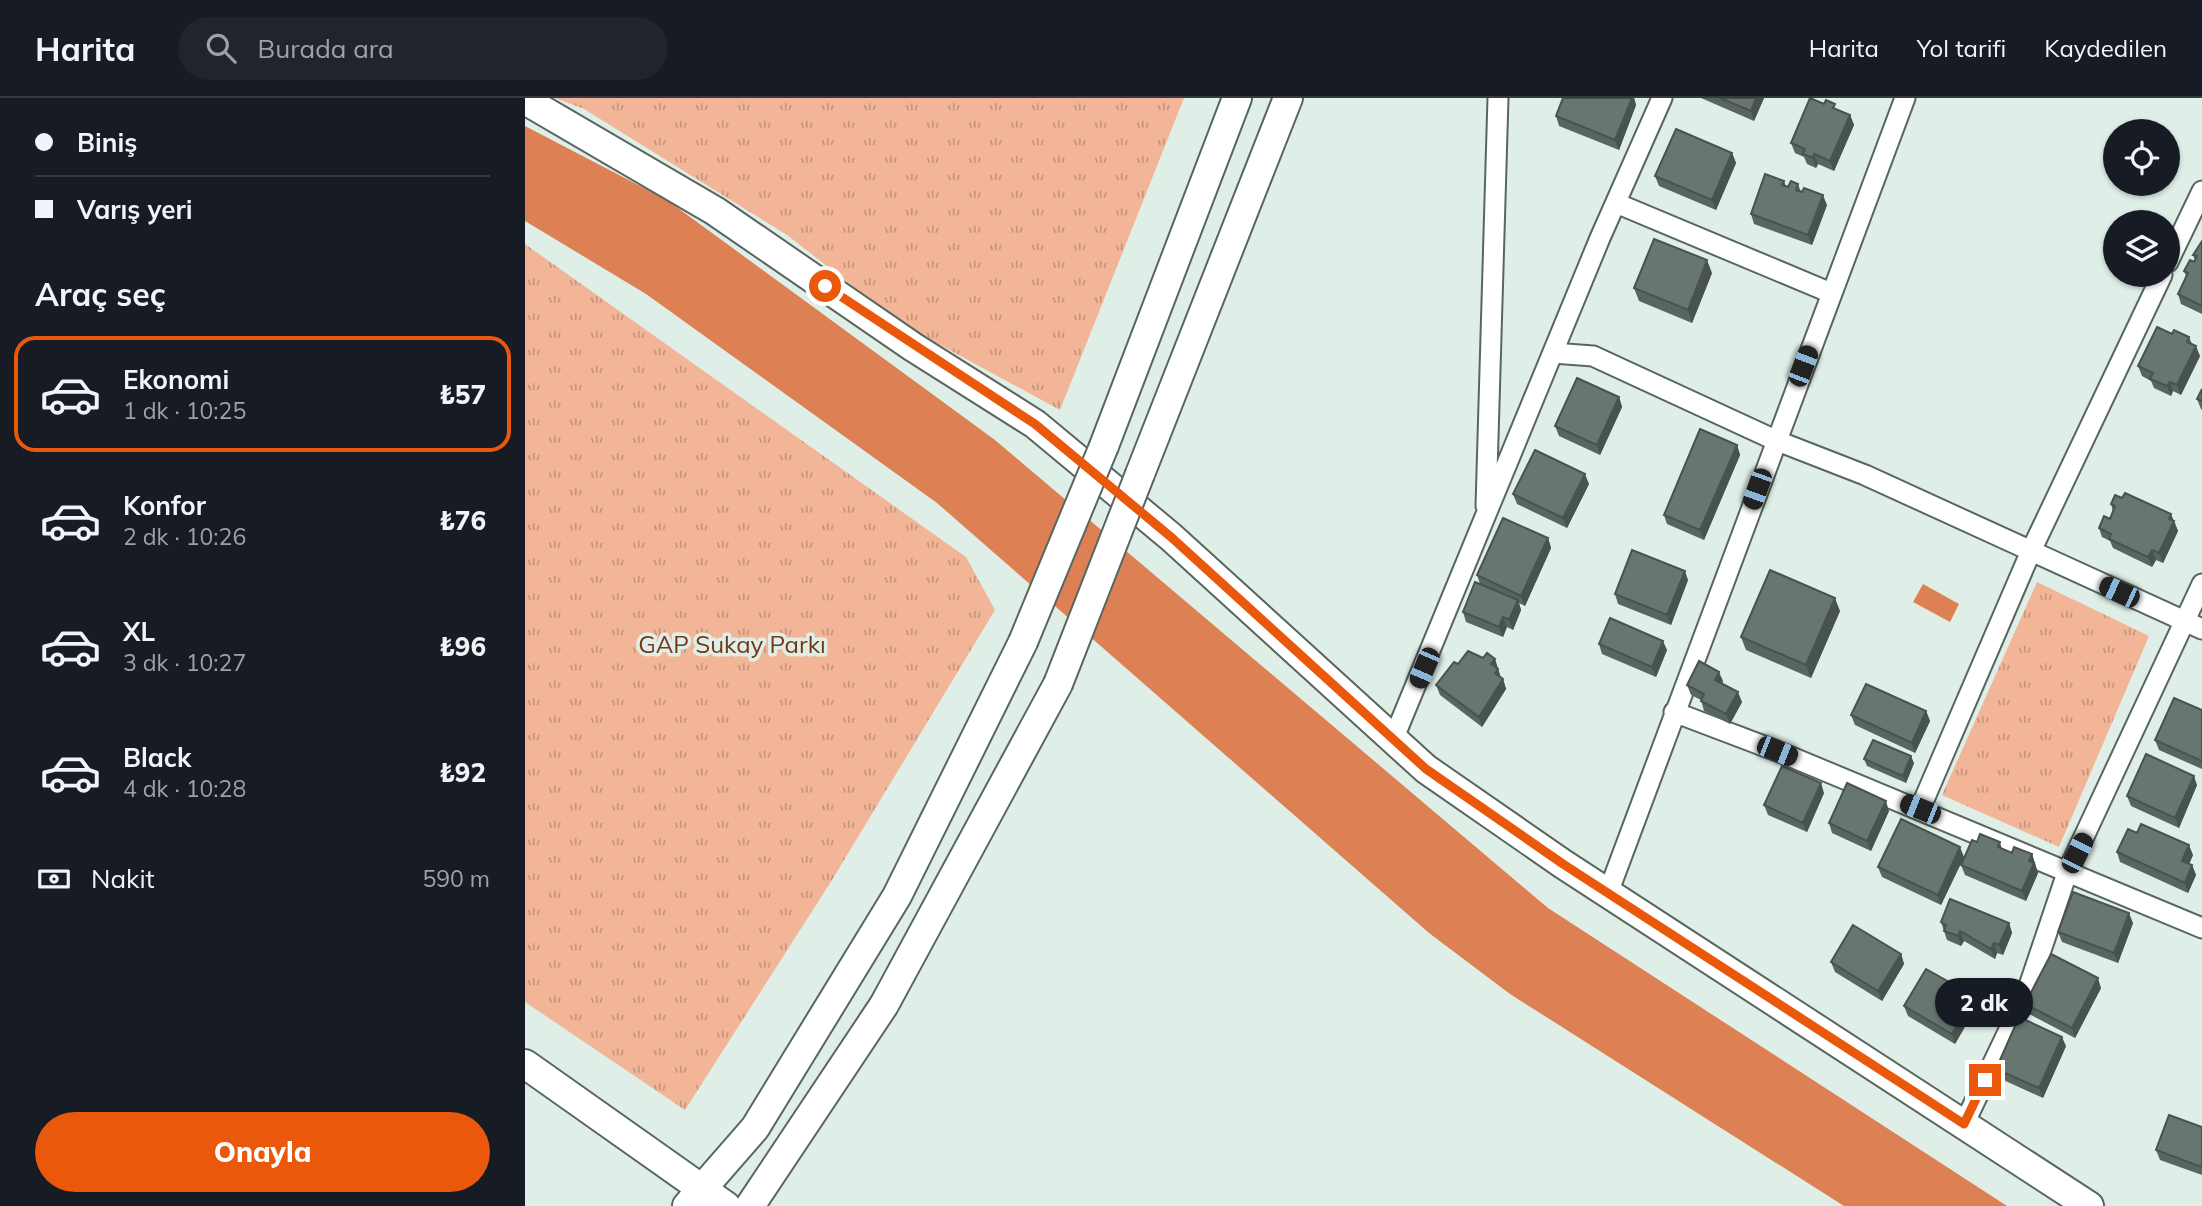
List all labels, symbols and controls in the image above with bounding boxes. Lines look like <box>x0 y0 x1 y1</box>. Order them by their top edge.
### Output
search box <box>178 17 668 80</box>
text: Harita <box>35 28 136 69</box>
icon: search <box>202 29 240 67</box>
text: Burada ara <box>258 32 394 65</box>
text: Harita <box>1809 33 1879 63</box>
text: Yol tarifi <box>1917 33 2006 63</box>
text: Kaydedilen <box>2044 33 2167 63</box>
map controls <box>2103 119 2180 287</box>
button: locate <box>2103 119 2180 196</box>
text: Biniş <box>77 126 137 159</box>
text: Varış yeri <box>77 193 193 226</box>
button: layers <box>2103 210 2180 287</box>
route start <box>809 270 841 302</box>
text: Araç seç <box>35 274 166 314</box>
car <box>1786 343 1821 389</box>
icon: car <box>39 363 102 426</box>
text: Ekonomi <box>123 363 229 396</box>
text: ₺57 <box>439 378 486 411</box>
text: 1 dk · 10:25 <box>123 396 246 425</box>
car <box>1740 466 1775 512</box>
icon: car <box>39 489 102 552</box>
text: Konfor <box>123 489 206 522</box>
text: ₺76 <box>439 504 486 537</box>
text: 2 dk · 10:26 <box>123 522 246 551</box>
car <box>2096 574 2143 610</box>
icon: car <box>39 615 102 678</box>
text: XL <box>123 615 155 648</box>
park label: GAP Sukay Parkı <box>638 629 826 659</box>
text: ₺96 <box>439 630 486 663</box>
car <box>1407 645 1442 691</box>
text: 3 dk · 10:27 <box>123 648 246 677</box>
car <box>1754 733 1801 769</box>
icon: car <box>39 741 102 804</box>
text: Black <box>123 741 191 774</box>
text: ₺92 <box>439 756 486 789</box>
text: 4 dk · 10:28 <box>123 774 246 803</box>
car <box>1897 791 1944 827</box>
car <box>2059 830 2096 876</box>
icon: cash <box>35 860 73 898</box>
text: Nakit <box>91 862 155 895</box>
text: 590 m <box>422 864 490 893</box>
callout: 2 dk <box>1936 978 2034 1028</box>
text: 2 dk <box>1960 988 2008 1017</box>
route end <box>1969 1064 2001 1096</box>
button: Onayla <box>35 1112 490 1192</box>

